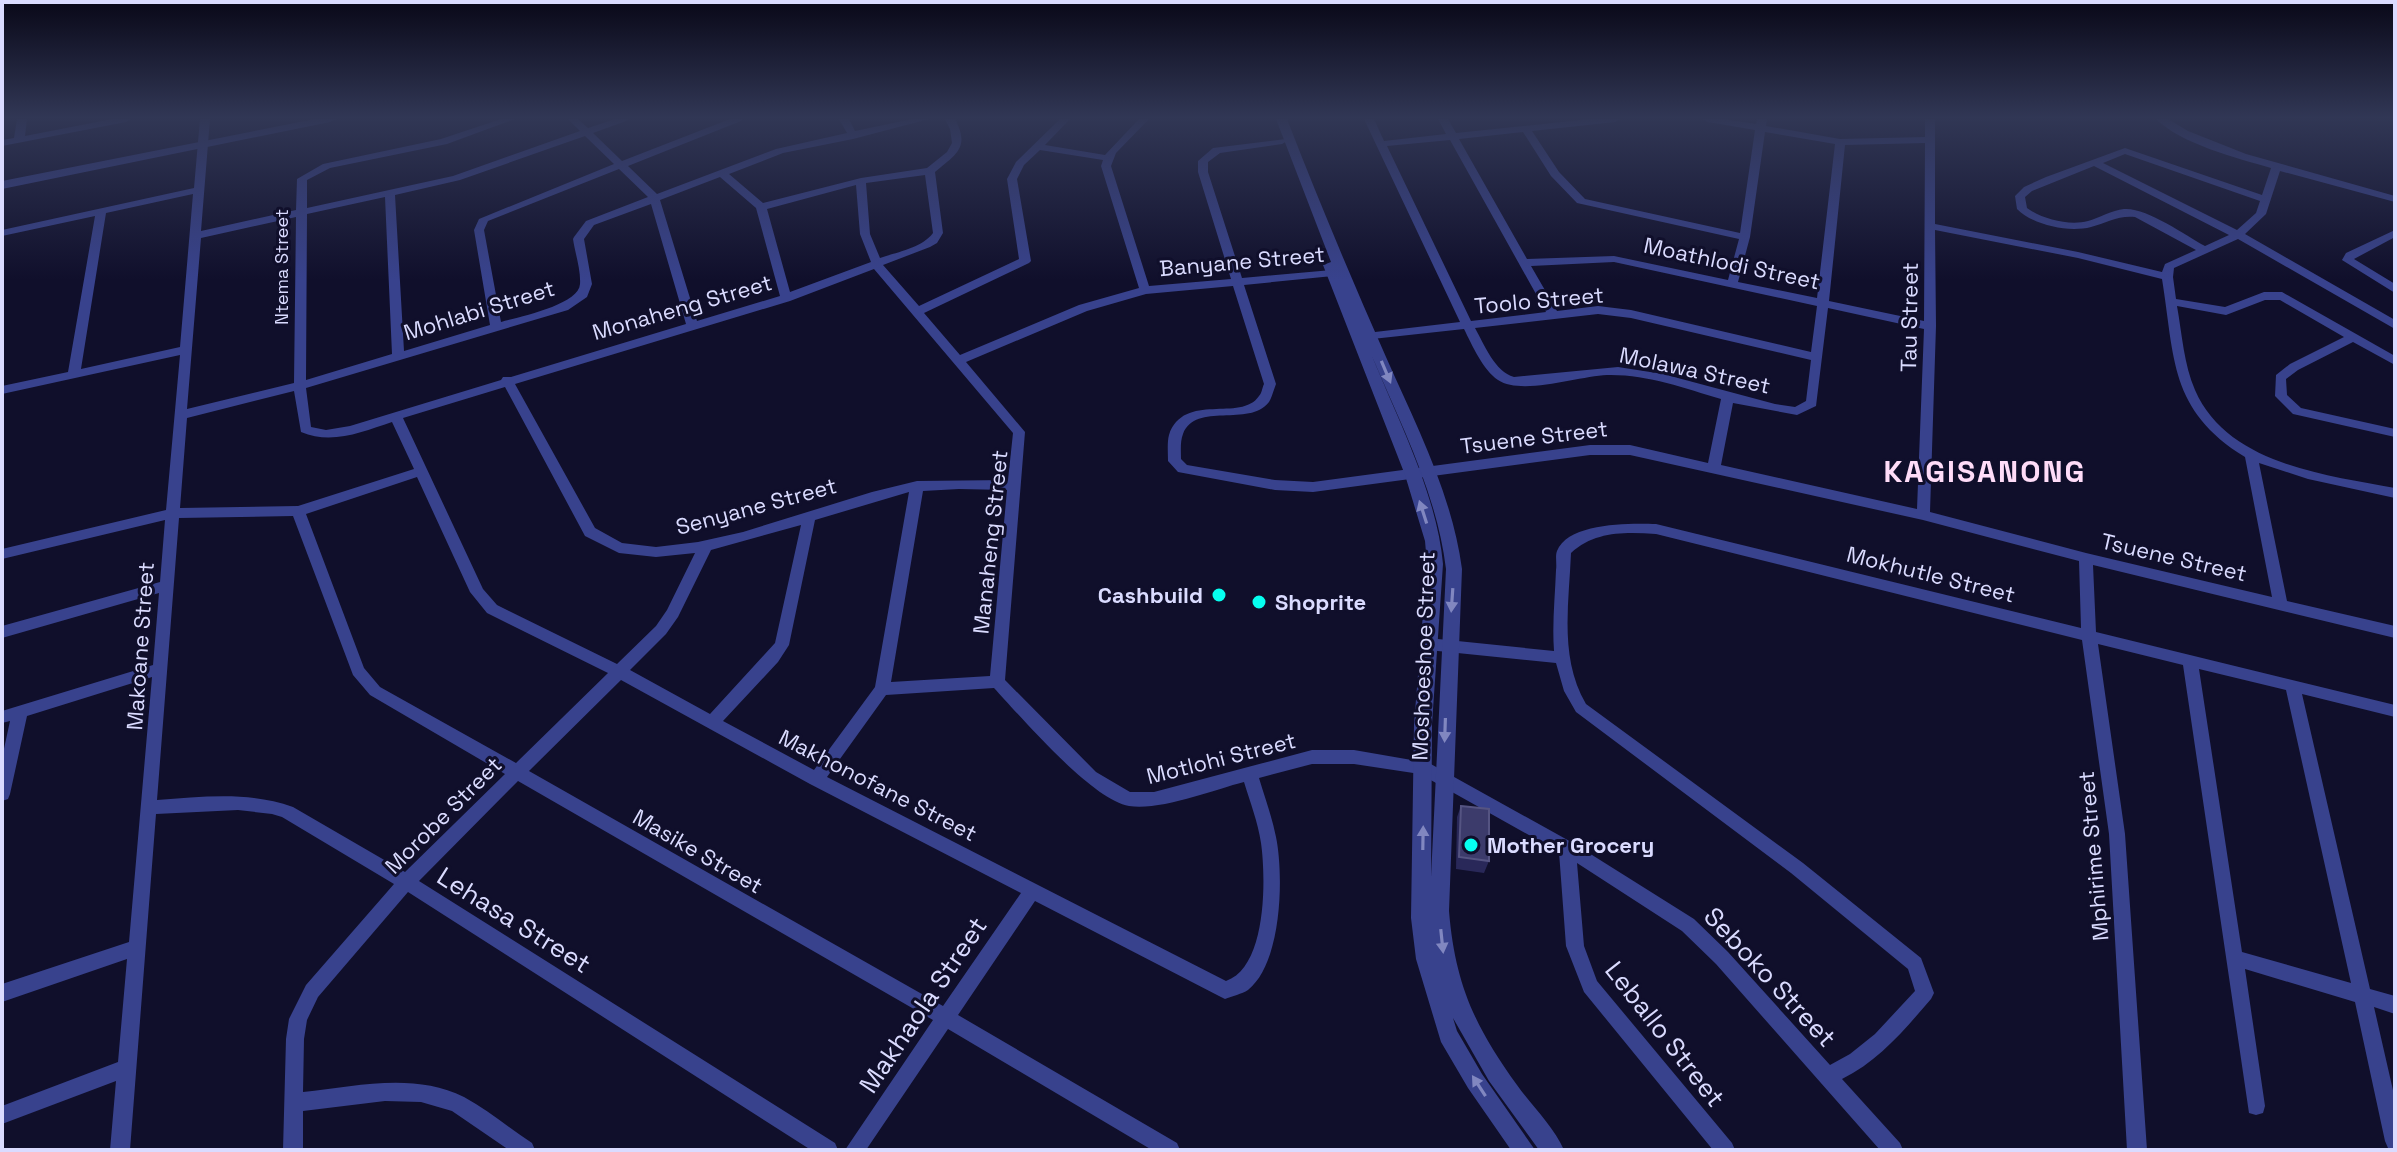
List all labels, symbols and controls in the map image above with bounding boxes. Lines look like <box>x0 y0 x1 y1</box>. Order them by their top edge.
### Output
street label: Ntema Street <box>270 209 293 325</box>
street label: Moathlodi Street <box>1641 231 1823 295</box>
street label: Banyane Street <box>1158 240 1326 282</box>
street label: Tau Street <box>1894 262 1924 372</box>
street label: Monaheng Street <box>589 268 775 346</box>
street label: Mohlabi Street <box>400 274 558 346</box>
street label: Toolo Street <box>1473 280 1605 320</box>
street label: Molawa Street <box>1617 340 1773 400</box>
one-way arrow <box>1379 360 1392 383</box>
street label: Tsuene Street <box>1459 414 1609 460</box>
street label: Manaheng Street <box>966 449 1014 635</box>
district label: KAGISANONG <box>1884 452 2086 491</box>
street label: Senyane Street <box>673 471 839 541</box>
one-way arrow <box>1416 499 1429 523</box>
street label: Tsuene Street <box>2099 527 2249 587</box>
street label: Mokhutle Street <box>1844 540 2018 608</box>
street label: Moshoeshoe Street <box>1405 551 1441 761</box>
street label: Makoane Street <box>120 561 160 731</box>
place label: Cashbuild <box>1098 581 1203 609</box>
marker: Cashbuild <box>1210 586 1228 604</box>
place label: Shoprite <box>1275 588 1366 616</box>
one-way arrow <box>1445 588 1458 613</box>
marker: Shoprite <box>1250 593 1268 611</box>
one-way arrow <box>1439 718 1452 743</box>
street label: Makhonofane Street <box>774 723 982 847</box>
street label: Motlohi Street <box>1143 726 1299 790</box>
street label: Morobe Street <box>379 751 507 879</box>
street label: Mphirime Street <box>2072 770 2114 942</box>
street label: Masike Street <box>628 802 768 900</box>
one-way arrow <box>1417 825 1429 850</box>
place label: Mother Grocery <box>1487 831 1654 859</box>
marker: Mother Grocery <box>1462 836 1480 854</box>
street label: Lehasa Street <box>431 859 597 981</box>
street label: Seboko Street <box>1696 900 1844 1054</box>
street label: Makhaola Street <box>851 910 995 1100</box>
one-way arrow <box>1435 929 1448 954</box>
street label: Leballo Street <box>1597 954 1733 1114</box>
one-way arrow <box>1472 1075 1487 1097</box>

